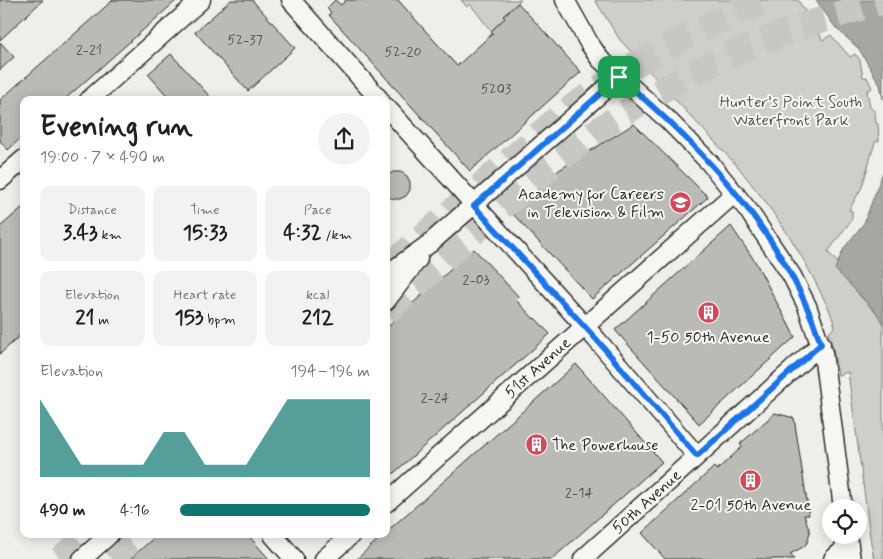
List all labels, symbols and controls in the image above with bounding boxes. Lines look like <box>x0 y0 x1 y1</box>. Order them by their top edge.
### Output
house number: 52-37 <box>227 31 263 49</box>
house number: 2-21 <box>76 41 102 59</box>
house number: 52-20 <box>385 43 421 61</box>
pin <box>598 56 640 98</box>
icon: arrive <box>605 63 633 91</box>
house number: 5203 <box>481 80 511 98</box>
park label: Hunter’s Point South Waterfront Park <box>720 92 862 131</box>
text: Evening run <box>40 109 193 146</box>
button: share <box>318 113 370 165</box>
text: 19:00 · 7 × 490 m <box>40 147 165 168</box>
place label: Academy for Careers in Television & Film <box>518 184 664 223</box>
school or university icon: Academy for Careers in Television & Film <box>668 191 692 215</box>
text: Distance <box>68 201 117 219</box>
text: Time <box>190 201 220 219</box>
text: Pace <box>304 201 332 219</box>
text: 3.43 <box>63 219 98 247</box>
text: 15:33 <box>183 219 227 247</box>
text: 4:32 <box>283 219 322 247</box>
text: km <box>98 226 122 244</box>
text: /km <box>322 226 352 244</box>
house number: 2-03 <box>463 271 490 289</box>
text: Elevation <box>65 286 120 304</box>
text: Heart rate <box>174 286 236 304</box>
text: kcal <box>306 286 329 304</box>
building icon: 1-50 50th Avenue <box>696 301 720 325</box>
text: 21 <box>75 304 95 332</box>
text: 153 <box>174 304 204 332</box>
text: 212 <box>302 304 334 332</box>
text: m <box>95 311 109 329</box>
text: bpm <box>204 311 236 329</box>
place label: 1-50 50th Avenue <box>646 327 770 348</box>
street label: 51st Avenue <box>501 333 576 403</box>
text: Elevation <box>40 361 103 382</box>
text: 194–196 m <box>290 361 370 382</box>
house number: 2-24 <box>421 389 450 407</box>
building icon: The Powerhouse <box>524 433 548 457</box>
place label: The Powerhouse <box>552 435 659 456</box>
street label: 50th Avenue <box>608 465 686 539</box>
building icon: 2-01 50th Avenue <box>739 469 763 493</box>
house number: 2-14 <box>565 484 593 502</box>
place label: 2-01 50th Avenue <box>691 495 812 516</box>
map controls <box>822 499 867 544</box>
button: locate <box>822 499 867 544</box>
text: 490 m <box>40 500 86 521</box>
text: 4:16 <box>120 500 150 521</box>

